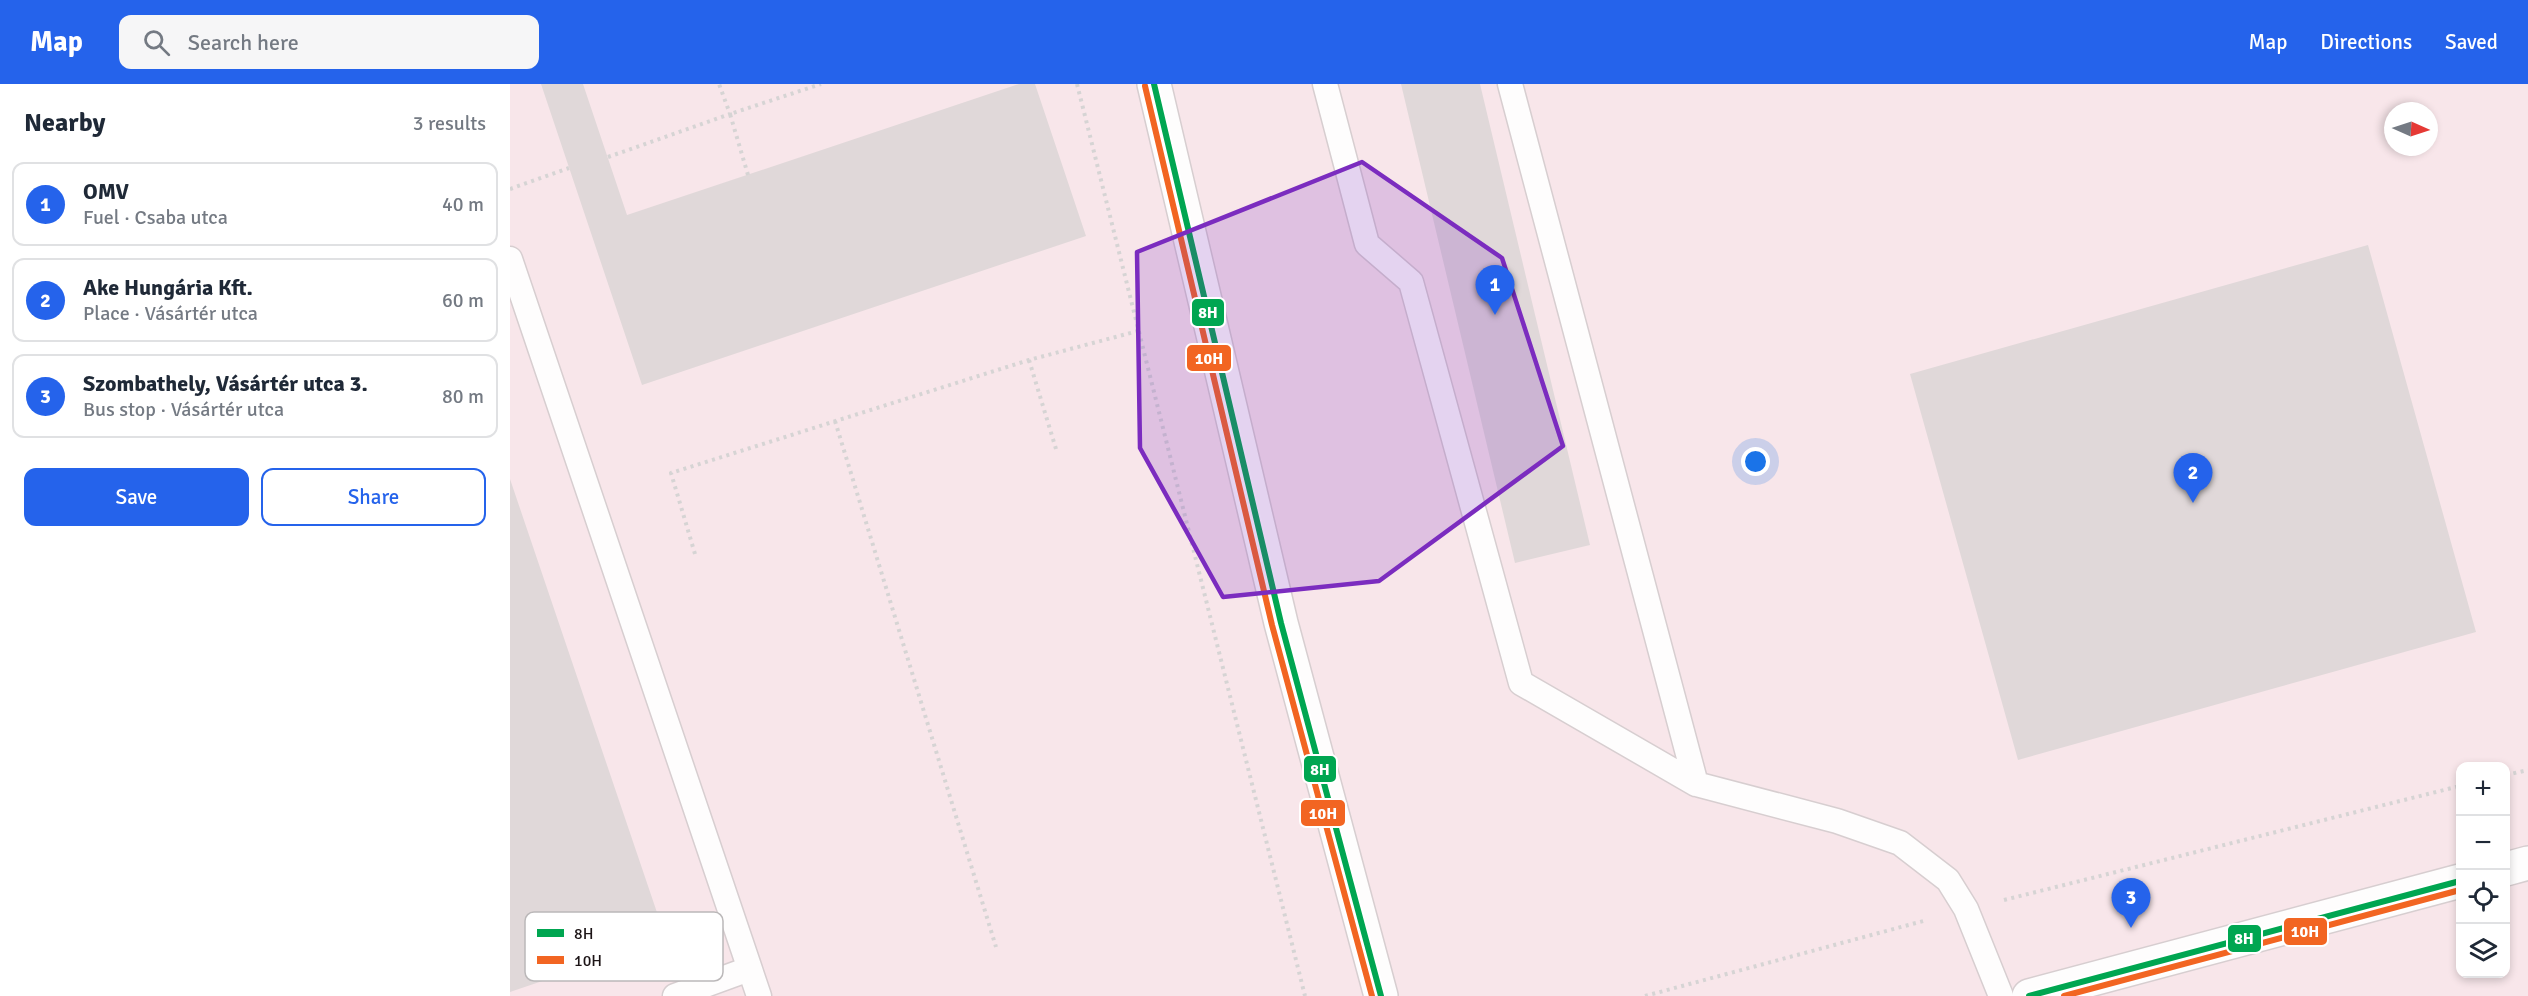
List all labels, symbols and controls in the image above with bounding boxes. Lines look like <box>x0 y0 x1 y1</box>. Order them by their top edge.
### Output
search box <box>119 15 539 69</box>
text: Map <box>30 25 83 59</box>
icon: search <box>140 26 173 59</box>
text: Search here <box>188 29 299 56</box>
text: Map <box>2249 29 2287 55</box>
text: Directions <box>2320 29 2412 55</box>
text: Saved <box>2445 29 2498 55</box>
north arrow <box>2384 102 2438 156</box>
text: Nearby <box>24 107 105 139</box>
text: 3 results <box>413 111 486 136</box>
text: OMV <box>83 178 129 205</box>
text: 1 <box>40 192 51 217</box>
text: 40 m <box>442 192 484 217</box>
text: Fuel · Csaba utca <box>83 205 228 230</box>
pin: 1 <box>1476 266 1514 315</box>
text: Ake Hungária Kft. <box>83 274 253 301</box>
text: 2 <box>40 288 51 313</box>
text: 60 m <box>442 288 484 313</box>
line badge: 8H <box>1191 298 1225 327</box>
text: Place · Vásártér utca <box>83 301 258 326</box>
text: 8H <box>1198 303 1218 323</box>
line badge: 10H <box>1186 344 1232 372</box>
text: 10H <box>1195 349 1223 369</box>
text: Szombathely, Vásártér utca 3. <box>83 370 368 397</box>
text: 3 <box>40 384 51 409</box>
text: 80 m <box>442 384 484 409</box>
text: Bus stop · Vásártér utca <box>83 397 284 422</box>
your location <box>1741 447 1770 476</box>
pin: 2 <box>2174 454 2212 503</box>
button: Save <box>24 468 249 526</box>
button: Share <box>261 468 486 526</box>
line badge: 8H <box>1303 755 1337 783</box>
text: 8H <box>1310 760 1330 780</box>
map controls <box>2456 762 2510 978</box>
button: + <box>2456 762 2510 816</box>
line badge: 10H <box>1300 799 1346 827</box>
text: 10H <box>1309 804 1337 824</box>
button: − <box>2456 816 2510 870</box>
button: locate <box>2456 870 2510 924</box>
pin: 3 <box>2112 878 2150 928</box>
legend <box>525 912 723 981</box>
line badge: 10H <box>2283 917 2328 946</box>
text: 10H <box>2291 922 2319 942</box>
text: 8H <box>574 924 593 944</box>
line badge: 8H <box>2227 924 2262 953</box>
button: layers <box>2456 924 2510 978</box>
text: 8H <box>2234 929 2254 949</box>
text: 10H <box>574 951 602 971</box>

